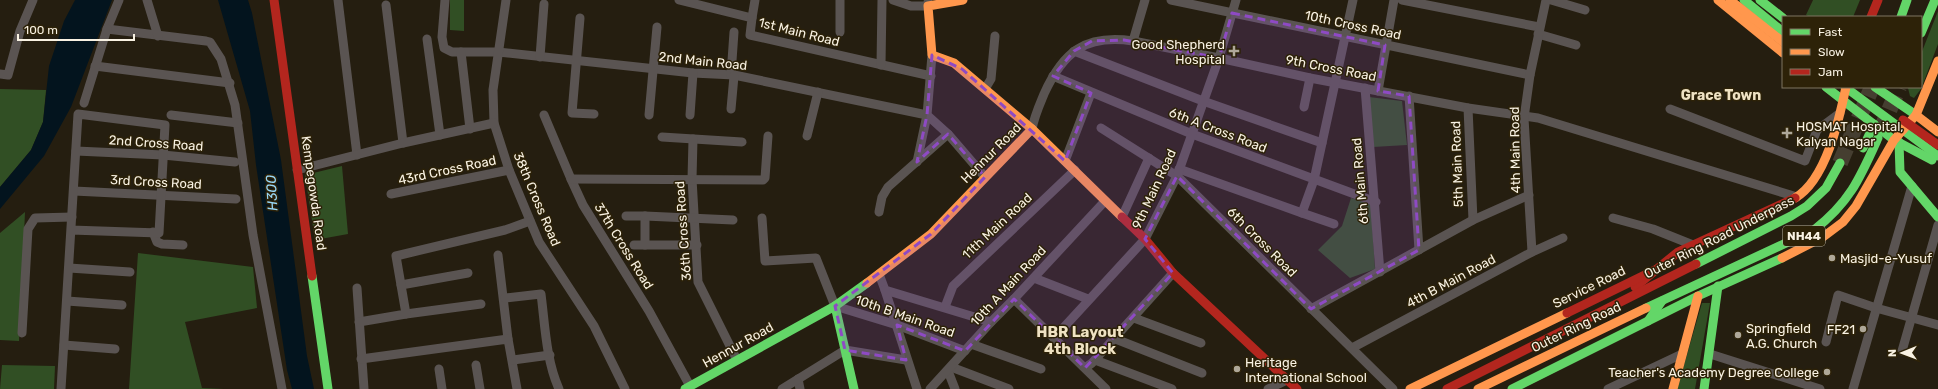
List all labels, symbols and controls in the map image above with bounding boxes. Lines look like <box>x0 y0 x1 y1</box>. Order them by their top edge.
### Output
street label: 10th Cross Road <box>1303 7 1403 43</box>
street label: 1st Main Road <box>757 15 841 49</box>
scale bar <box>18 16 134 42</box>
legend <box>1782 16 1922 88</box>
text: 100 m <box>24 23 58 37</box>
text: Fast <box>1818 25 1842 39</box>
place label: Good Shepherd Hospital <box>1132 37 1225 67</box>
marker: Good Shepherd Hospital <box>1228 45 1240 57</box>
text: Slow <box>1818 45 1845 59</box>
street label: 2nd Main Road <box>658 49 748 73</box>
street label: 9th Cross Road <box>1284 52 1378 84</box>
text: Jam <box>1818 65 1843 79</box>
district label: Grace Town <box>1681 87 1761 104</box>
street label: 6th A Cross Road <box>1167 104 1269 156</box>
street label: 4th Main Road <box>1507 106 1523 194</box>
place label: HOSMAT Hospital, Kalyan Nagar <box>1796 119 1904 150</box>
street label: Hennur Road <box>958 120 1024 186</box>
street label: 5th Main Road <box>1448 121 1466 207</box>
marker: HOSMAT Hospital, Kalyan Nagar <box>1781 127 1793 139</box>
street label: 2nd Cross Road <box>108 132 204 154</box>
street label: Kempegowda Road <box>298 135 329 251</box>
street label: 6th Main Road <box>1349 137 1371 225</box>
street label: 9th Main Road <box>1129 147 1179 231</box>
street label: 38th Cross Road <box>510 150 564 248</box>
street label: 43rd Cross Road <box>397 152 497 188</box>
street label: 3rd Cross Road <box>110 172 202 192</box>
water label: H300 <box>263 174 281 211</box>
street label: 36th Cross Road <box>672 181 694 281</box>
street label: 11th Main Road <box>959 190 1035 262</box>
street label: Outer Ring Road Underpass <box>1641 192 1797 282</box>
street label: 37th Cross Road <box>591 200 657 292</box>
street label: 6th Cross Road <box>1224 204 1300 280</box>
road number: NH44 <box>1783 226 1825 246</box>
street label: 10th A Main Road <box>967 243 1049 329</box>
street label: 4th B Main Road <box>1404 251 1498 311</box>
place label: Masjid-e-Yusuf <box>1840 251 1932 266</box>
marker: Masjid-e-Yusuf <box>1827 253 1837 263</box>
street label: Service Road <box>1550 263 1628 311</box>
street label: 10th B Main Road <box>853 292 957 340</box>
street label: Outer Ring Road <box>1529 299 1624 356</box>
street label: Hennur Road <box>700 319 776 371</box>
place label: Springfield A.G. Church <box>1746 321 1817 351</box>
place label: FF21 <box>1827 322 1855 337</box>
district label: HBR Layout 4th Block <box>1036 323 1124 358</box>
marker: FF21 <box>1858 324 1868 334</box>
marker: Springfield A.G. Church <box>1733 330 1743 340</box>
north arrow <box>1882 333 1922 373</box>
text: N <box>1886 349 1899 357</box>
place label: Heritage International School <box>1245 355 1367 385</box>
marker: Heritage International School <box>1232 364 1242 374</box>
place label: Teacher's Academy Degree College <box>1608 365 1819 381</box>
marker: Teacher's Academy Degree College <box>1822 367 1832 377</box>

